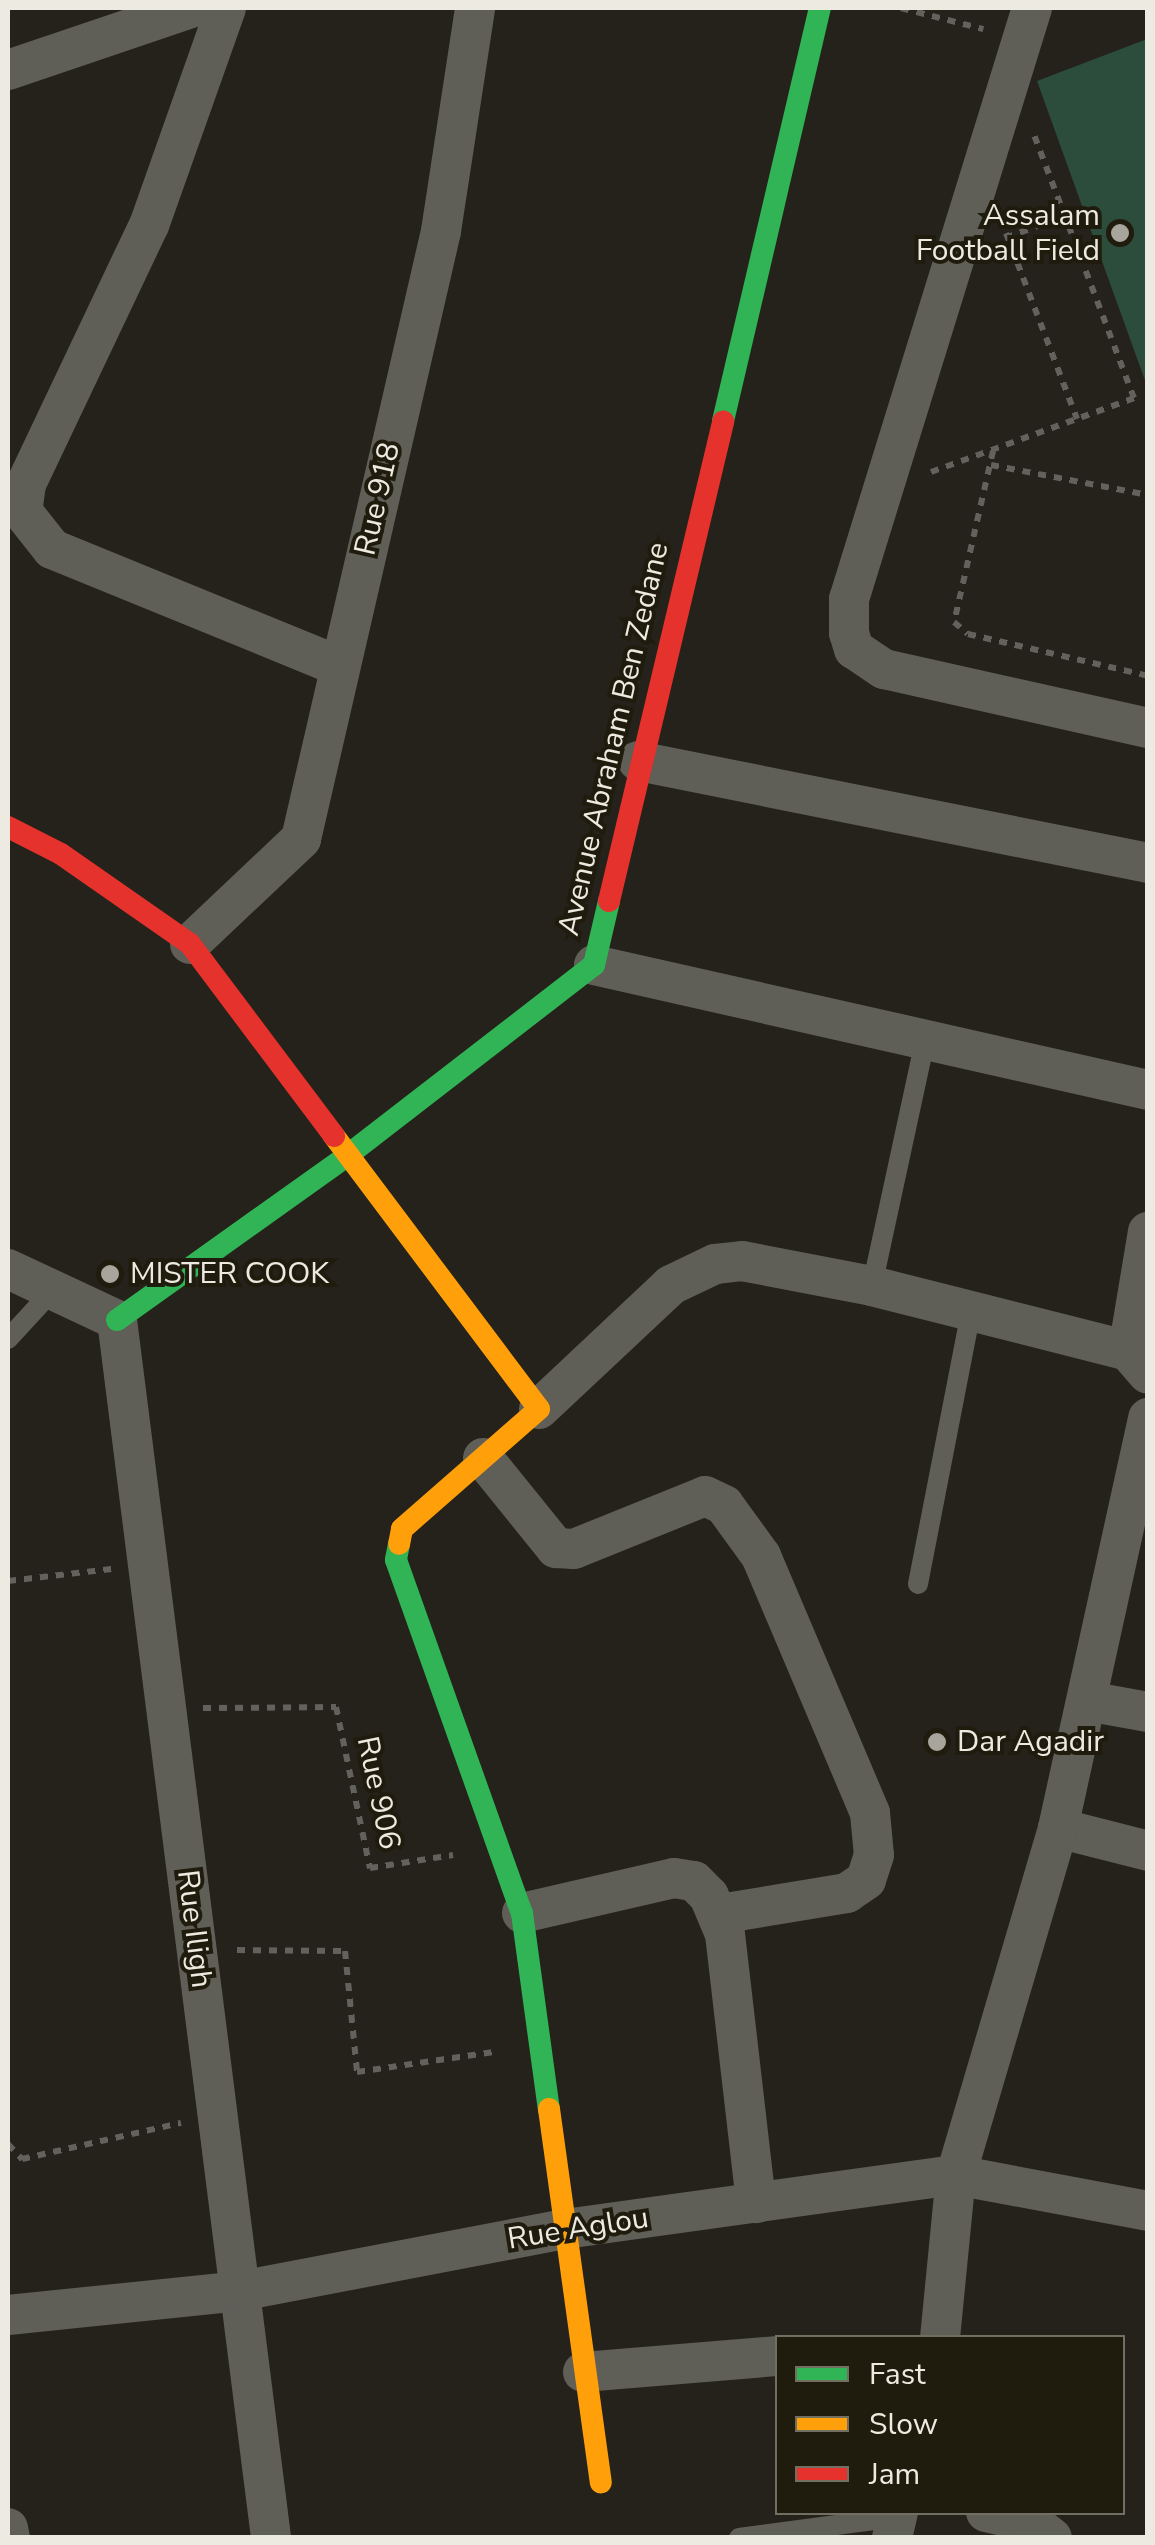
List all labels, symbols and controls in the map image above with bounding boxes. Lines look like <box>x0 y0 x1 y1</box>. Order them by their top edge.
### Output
place label: Assalam Football Field <box>916 198 1100 268</box>
marker: Assalam Football Field <box>1109 222 1131 244</box>
street label: Rue 918 <box>348 439 408 559</box>
street label: Avenue Abraham Ben Zedane <box>551 539 677 939</box>
place label: MISTER COOK <box>130 1256 329 1292</box>
marker: MISTER COOK <box>99 1263 121 1285</box>
place label: Dar Agadir <box>957 1724 1104 1760</box>
marker: Dar Agadir <box>926 1731 948 1753</box>
street label: Rue 906 <box>348 1733 408 1853</box>
street label: Rue Iligh <box>169 1868 219 1990</box>
street label: Rue Aglou <box>505 2200 651 2258</box>
legend <box>775 2335 1125 2515</box>
text: Fast <box>869 2354 926 2395</box>
text: Slow <box>869 2404 938 2445</box>
text: Jam <box>869 2454 920 2495</box>

